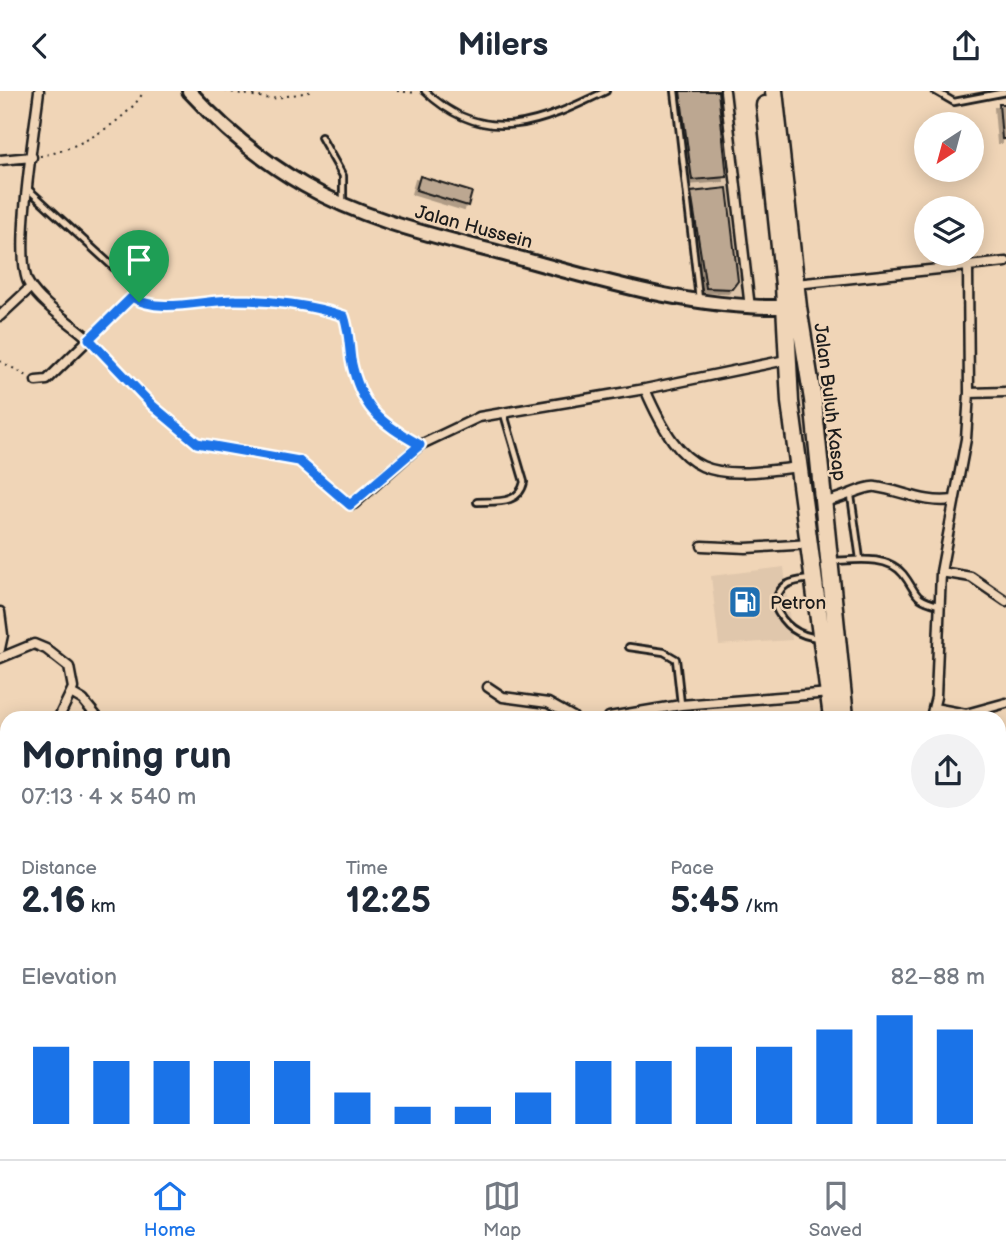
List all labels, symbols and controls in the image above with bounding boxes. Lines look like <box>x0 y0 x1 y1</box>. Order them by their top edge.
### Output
text: Milers <box>458 26 548 65</box>
icon: back <box>21 27 59 65</box>
icon: share <box>947 27 985 65</box>
north arrow <box>914 112 984 182</box>
map controls <box>914 112 984 266</box>
button: layers <box>914 196 984 266</box>
street label: Jalan Hussein <box>412 201 535 254</box>
pin <box>109 230 169 302</box>
icon: arrive <box>120 241 158 279</box>
street label: Jalan Buluh Kasap <box>808 322 851 483</box>
fuel station icon: Petron <box>726 583 764 621</box>
place label: Petron <box>770 592 826 615</box>
text: Morning run <box>21 734 232 779</box>
button: share <box>911 734 985 808</box>
text: 07:13 · 4 × 540 m <box>21 783 196 811</box>
text: Distance <box>21 857 97 880</box>
text: Time <box>346 857 388 880</box>
text: Pace <box>670 857 714 880</box>
text: 2.16 <box>21 880 86 923</box>
text: 12:25 <box>346 880 431 923</box>
text: 5:45 <box>670 880 740 923</box>
text: km <box>86 895 116 918</box>
text: /km <box>740 895 778 918</box>
text: Elevation <box>21 963 117 991</box>
text: 82–88 m <box>891 963 985 991</box>
tab: Home <box>144 1177 195 1242</box>
tab: Map <box>483 1177 521 1242</box>
tab: Saved <box>809 1177 862 1242</box>

